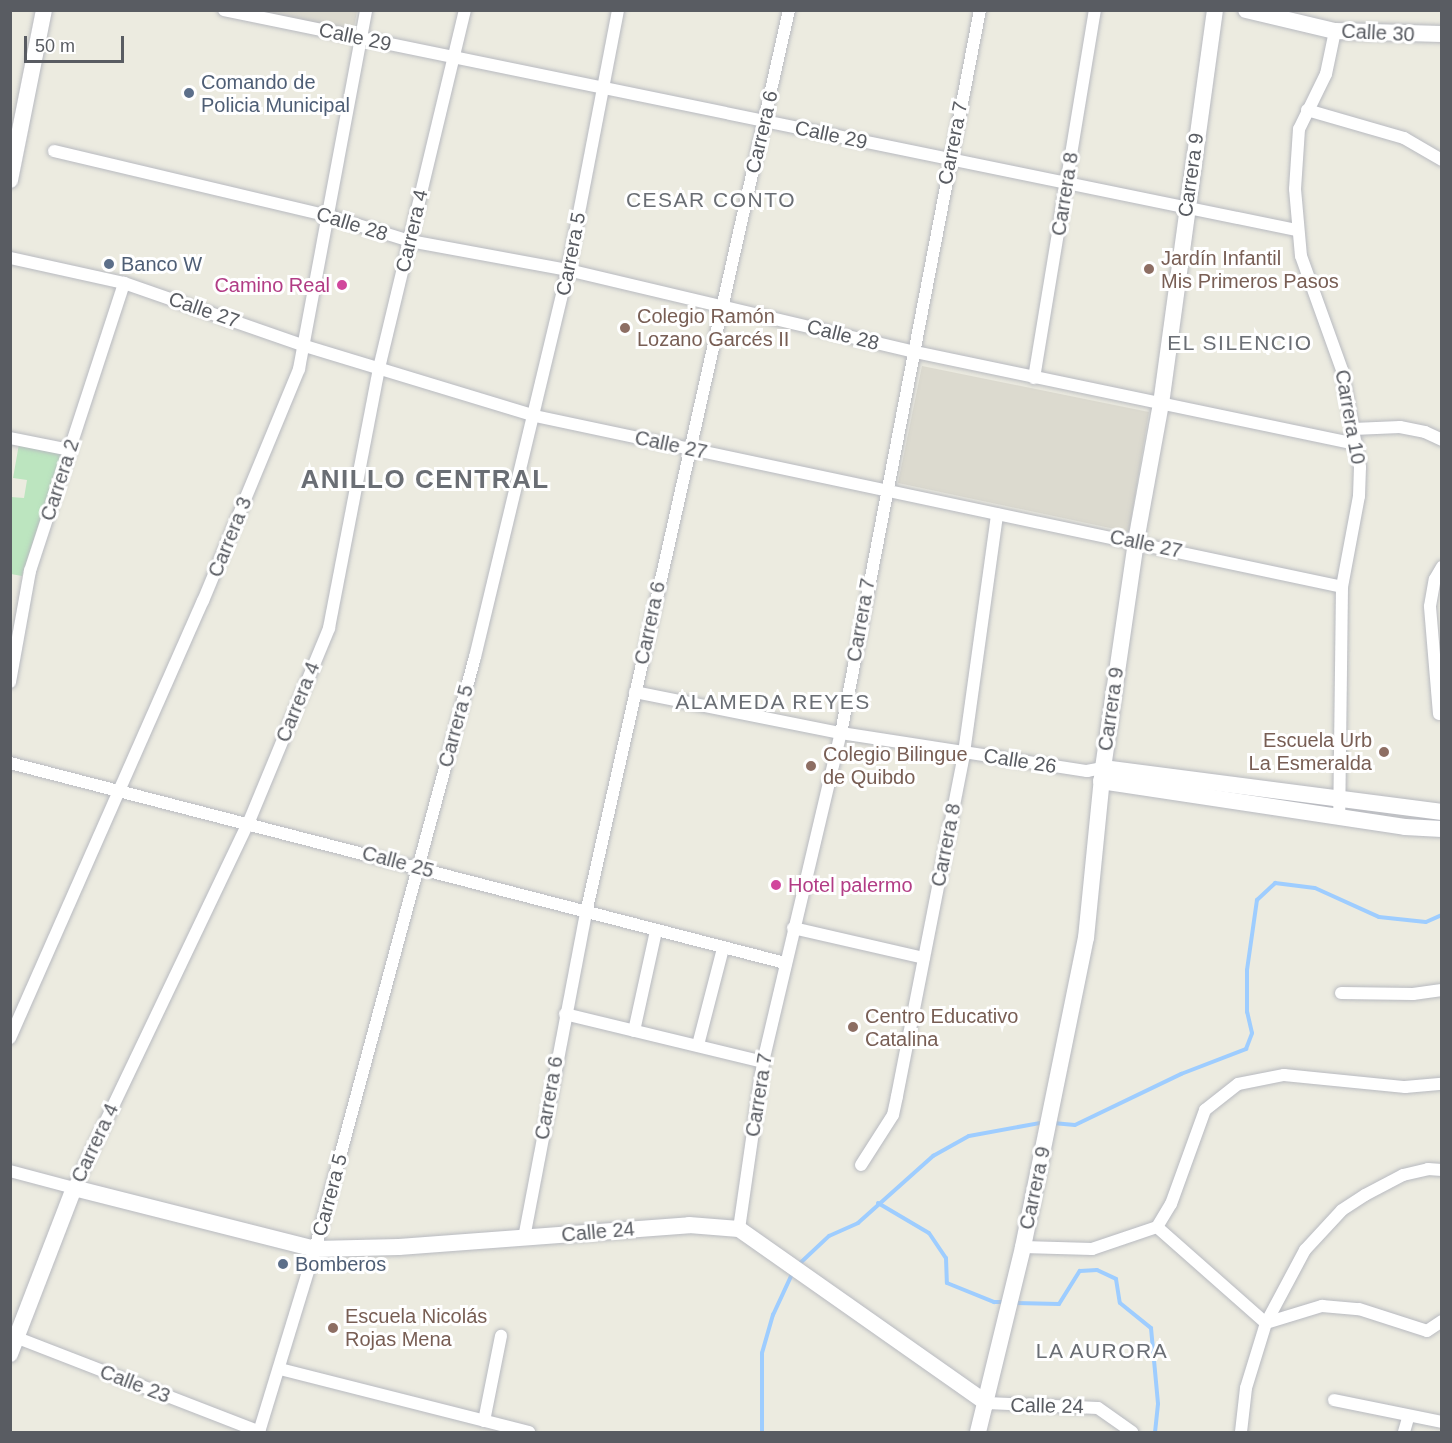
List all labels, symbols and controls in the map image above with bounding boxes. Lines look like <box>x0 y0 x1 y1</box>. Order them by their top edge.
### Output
street label: Calle 29 <box>317 18 393 56</box>
street label: Calle 30 <box>1341 19 1415 47</box>
scale bar <box>27 24 128 62</box>
text: 50 m <box>35 36 75 56</box>
place label: Comando de Policia Municipal <box>201 70 350 117</box>
marker: Comando de Policia Municipal <box>182 86 196 100</box>
street label: Carrera 6 <box>741 88 783 176</box>
street label: Carrera 7 <box>933 99 973 187</box>
street label: Calle 29 <box>793 116 869 154</box>
street label: Carrera 9 <box>1173 132 1209 218</box>
street label: Carrera 8 <box>1047 150 1083 238</box>
street label: Carrera 4 <box>391 187 433 275</box>
district label: CESAR CONTO <box>626 187 796 213</box>
street label: Calle 28 <box>313 202 391 246</box>
street label: Carrera 5 <box>551 210 591 298</box>
place label: Jardín Infantil Mis Primeros Pasos <box>1161 246 1339 293</box>
place label: Banco W <box>121 252 202 276</box>
marker: Banco W <box>102 257 116 271</box>
marker: Jardín Infantil Mis Primeros Pasos <box>1142 262 1156 276</box>
place label: Camino Real <box>214 273 330 297</box>
marker: Camino Real <box>335 278 349 292</box>
street label: Calle 27 <box>165 287 243 333</box>
place label: Colegio Ramón Lozano Garcés II <box>637 304 789 351</box>
street label: Calle 28 <box>804 314 882 356</box>
marker: Colegio Ramón Lozano Garcés II <box>618 321 632 335</box>
district label: EL SILENCIO <box>1167 330 1313 356</box>
street label: Carrera 10 <box>1330 368 1370 466</box>
street label: Calle 27 <box>633 426 709 464</box>
street label: Carrera 2 <box>36 436 84 524</box>
district label: ANILLO CENTRAL <box>300 464 550 496</box>
street label: Carrera 3 <box>203 493 257 581</box>
street label: Calle 27 <box>1108 525 1184 563</box>
street label: Carrera 7 <box>842 576 880 664</box>
street label: Carrera 6 <box>629 579 671 667</box>
street label: Carrera 4 <box>271 658 325 746</box>
street label: Carrera 9 <box>1093 666 1129 752</box>
street label: Carrera 5 <box>433 682 479 770</box>
district label: ALAMEDA REYES <box>675 689 871 715</box>
place label: Escuela Urb La Esmeralda <box>1249 728 1372 775</box>
place label: Colegio Bilingue de Quibdo <box>823 742 968 789</box>
street label: Calle 26 <box>982 743 1058 779</box>
marker: Escuela Urb La Esmeralda <box>1377 745 1391 759</box>
marker: Colegio Bilingue de Quibdo <box>804 759 818 773</box>
street label: Carrera 8 <box>926 801 966 889</box>
street label: Calle 25 <box>359 841 437 883</box>
place label: Hotel palermo <box>788 873 913 897</box>
marker: Hotel palermo <box>769 878 783 892</box>
place label: Centro Educativo Catalina <box>865 1004 1018 1051</box>
marker: Centro Educativo Catalina <box>846 1020 860 1034</box>
street label: Carrera 7 <box>741 1051 777 1139</box>
street label: Carrera 6 <box>530 1054 568 1142</box>
street label: Carrera 4 <box>66 1100 124 1186</box>
street label: Carrera 9 <box>1014 1144 1056 1232</box>
street label: Carrera 5 <box>307 1151 353 1239</box>
street label: Calle 24 <box>560 1217 636 1247</box>
place label: Bomberos <box>295 1252 386 1276</box>
marker: Bomberos <box>276 1257 290 1271</box>
place label: Escuela Nicolás Rojas Mena <box>345 1304 487 1351</box>
marker: Escuela Nicolás Rojas Mena <box>326 1321 340 1335</box>
district label: LA AURORA <box>1035 1338 1169 1364</box>
street label: Calle 23 <box>96 1360 174 1408</box>
street label: Calle 24 <box>1010 1393 1084 1419</box>

